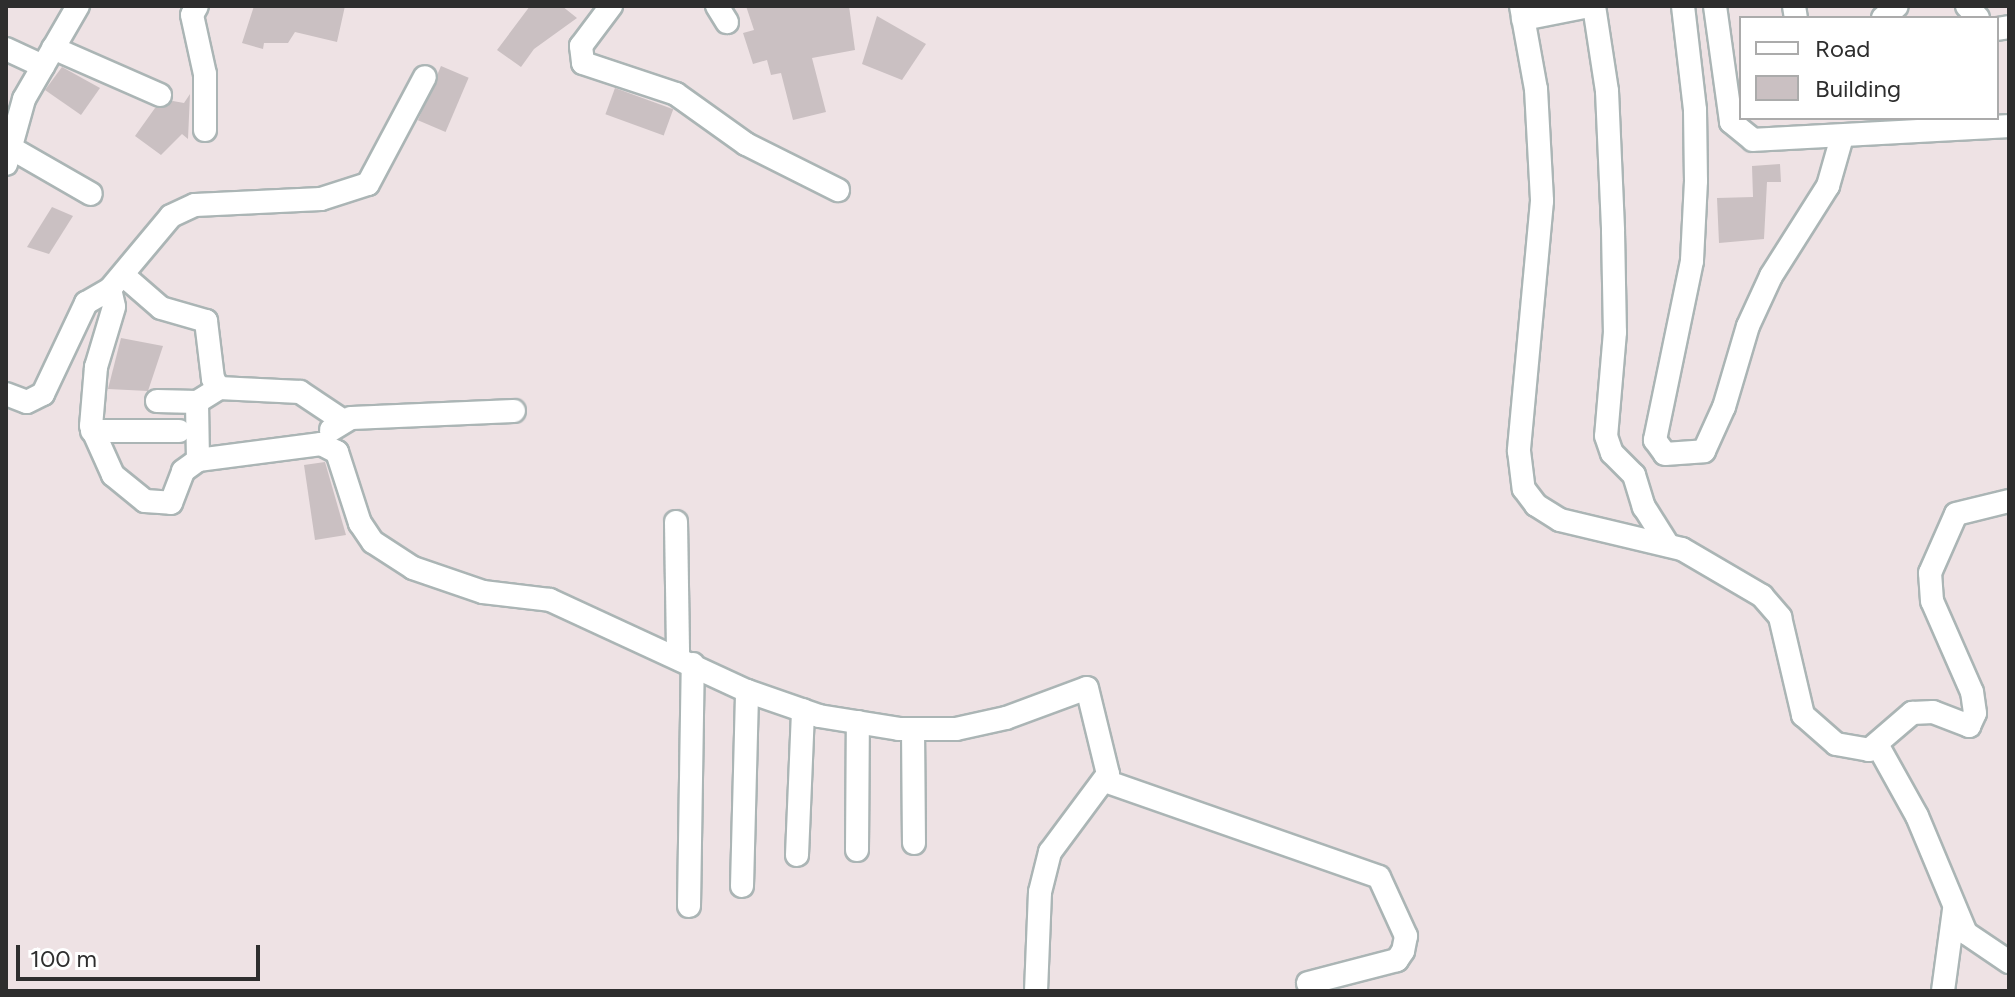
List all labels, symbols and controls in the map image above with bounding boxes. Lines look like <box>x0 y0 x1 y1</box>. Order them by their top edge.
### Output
legend <box>1739 16 1999 120</box>
text: Road <box>1815 34 1870 63</box>
text: Building <box>1815 74 1901 103</box>
scale bar <box>20 929 264 979</box>
text: 100 m <box>30 944 97 973</box>

